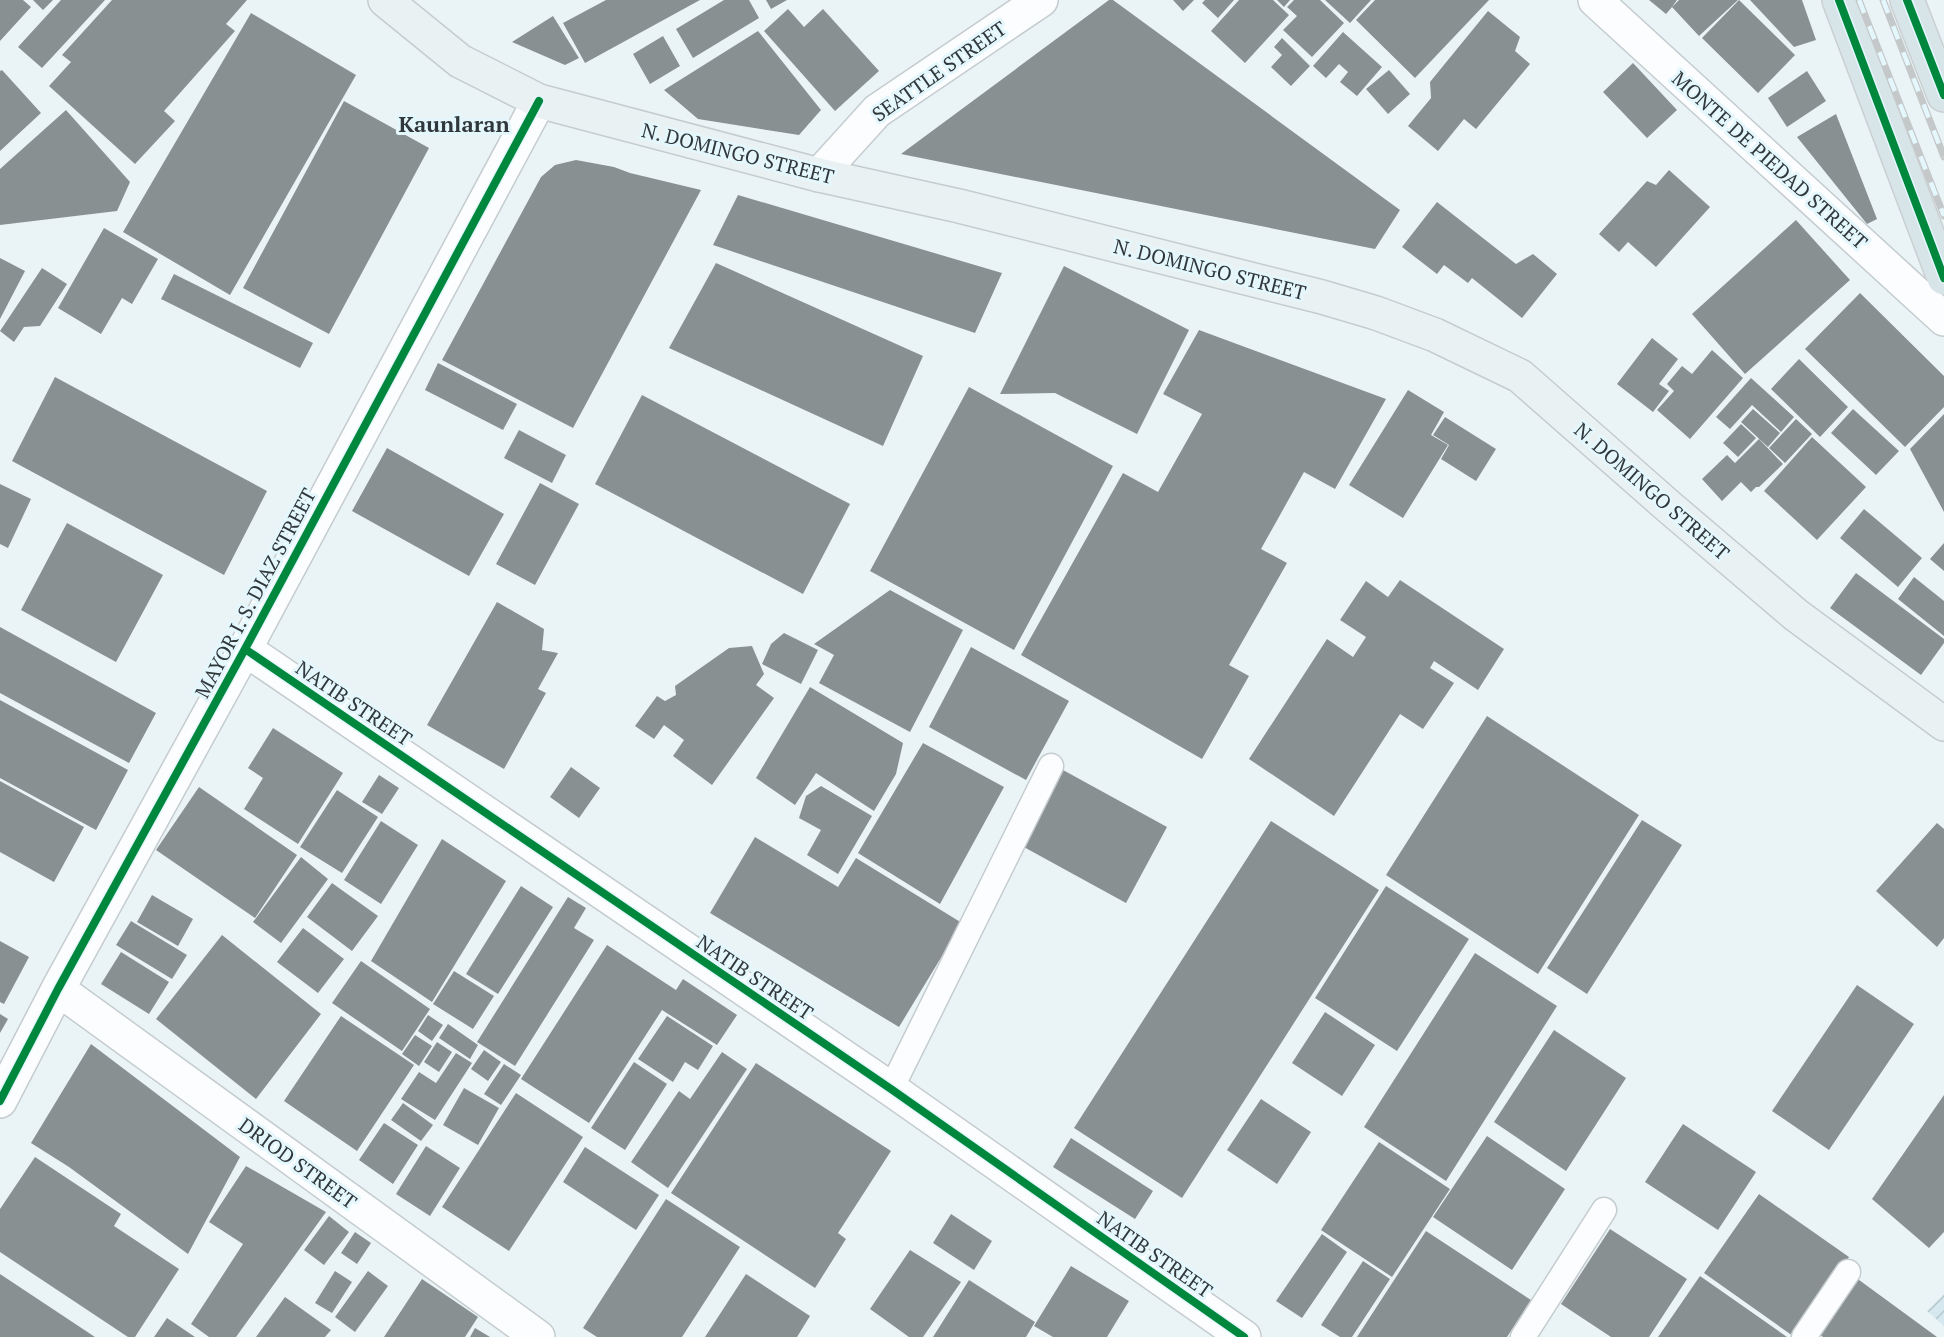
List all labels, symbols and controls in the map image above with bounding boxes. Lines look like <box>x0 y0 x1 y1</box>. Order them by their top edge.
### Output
street label: SEATTLE STREET <box>866 15 1012 127</box>
street label: MONTE DE PIEDAD STREET <box>1667 65 1873 255</box>
district label: Kaunlaran <box>398 109 510 138</box>
street label: N. DOMINGO STREET <box>639 116 837 190</box>
street label: N. DOMINGO STREET <box>1111 232 1309 306</box>
street label: N. DOMINGO STREET <box>1569 416 1735 566</box>
street label: MAYOR I. S. DIAZ STREET <box>188 483 322 703</box>
street label: NATIB STREET <box>291 654 417 752</box>
street label: NATIB STREET <box>692 928 818 1026</box>
street label: DRIOD STREET <box>234 1111 362 1215</box>
street label: NATIB STREET <box>1092 1204 1218 1304</box>

